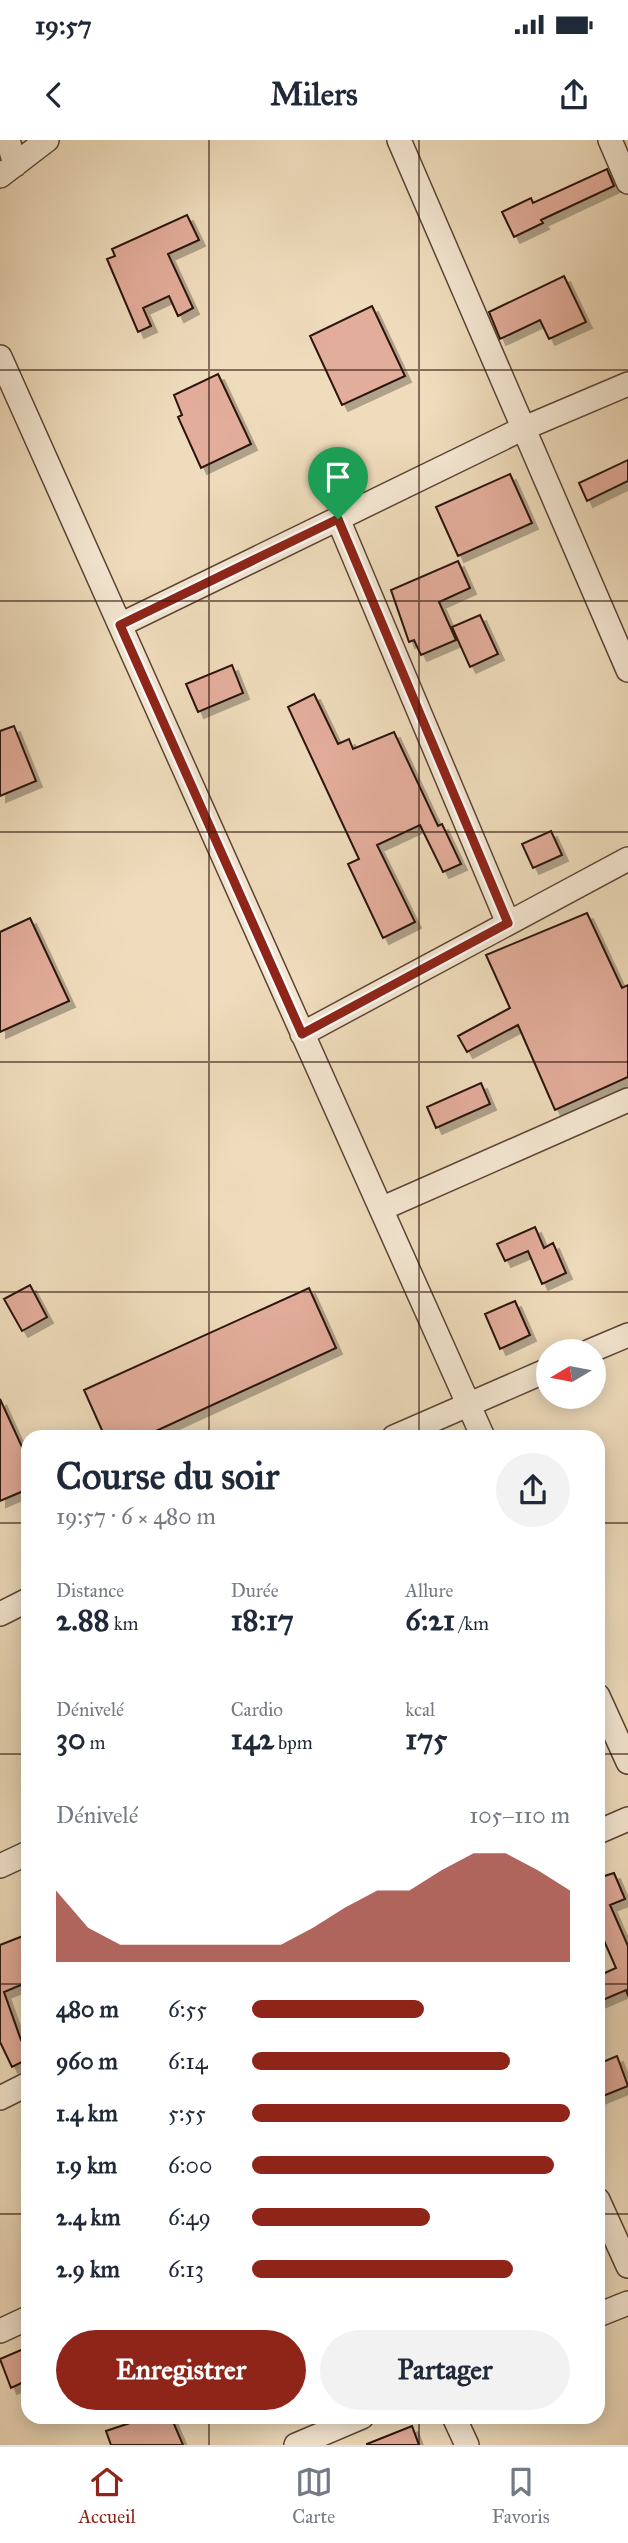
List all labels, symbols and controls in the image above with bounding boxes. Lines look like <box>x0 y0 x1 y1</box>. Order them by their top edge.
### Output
text: 19:57 <box>35 9 92 41</box>
text: Milers <box>270 75 358 114</box>
icon: back <box>35 76 73 114</box>
icon: share <box>555 76 593 114</box>
pin <box>308 447 368 519</box>
icon: arrive <box>319 458 357 496</box>
north arrow <box>536 1339 606 1409</box>
map controls <box>536 1339 606 1409</box>
text: Course du soir <box>56 1453 279 1499</box>
button: share <box>496 1453 570 1527</box>
text: 19:57 · 6 × 480 m <box>56 1502 216 1530</box>
text: Distance <box>56 1579 124 1602</box>
text: Durée <box>231 1579 279 1602</box>
text: Allure <box>405 1579 453 1602</box>
text: 2.88 <box>56 1602 110 1638</box>
text: 18:17 <box>231 1602 294 1638</box>
text: 6:21 <box>405 1602 455 1638</box>
text: km <box>110 1612 138 1635</box>
text: /km <box>455 1612 489 1635</box>
text: Dénivelé <box>56 1698 124 1721</box>
text: Cardio <box>231 1698 283 1721</box>
text: kcal <box>405 1698 435 1721</box>
text: 30 <box>56 1721 85 1757</box>
text: 142 <box>231 1721 274 1757</box>
text: 175 <box>405 1721 447 1757</box>
text: m <box>85 1731 106 1754</box>
text: bpm <box>274 1731 313 1754</box>
text: Dénivelé <box>56 1801 138 1829</box>
text: 105–110 m <box>469 1801 570 1829</box>
text: 480 m <box>56 1995 119 2023</box>
text: 6:55 <box>168 1995 207 2023</box>
text: 960 m <box>56 2047 118 2075</box>
text: 6:14 <box>168 2047 208 2075</box>
text: 1.4 km <box>56 2099 118 2127</box>
text: 5:55 <box>168 2099 206 2127</box>
text: 1.9 km <box>56 2151 117 2179</box>
text: 6:00 <box>168 2151 212 2179</box>
text: 2.4 km <box>56 2203 121 2231</box>
text: 6:49 <box>168 2203 211 2231</box>
text: 2.9 km <box>56 2255 120 2283</box>
text: 6:13 <box>168 2255 204 2283</box>
button: Enregistrer <box>56 2330 306 2410</box>
button: Partager <box>320 2330 570 2410</box>
tab: Accueil <box>78 2463 136 2528</box>
tab: Carte <box>292 2463 335 2528</box>
tab: Favoris <box>492 2463 550 2528</box>

